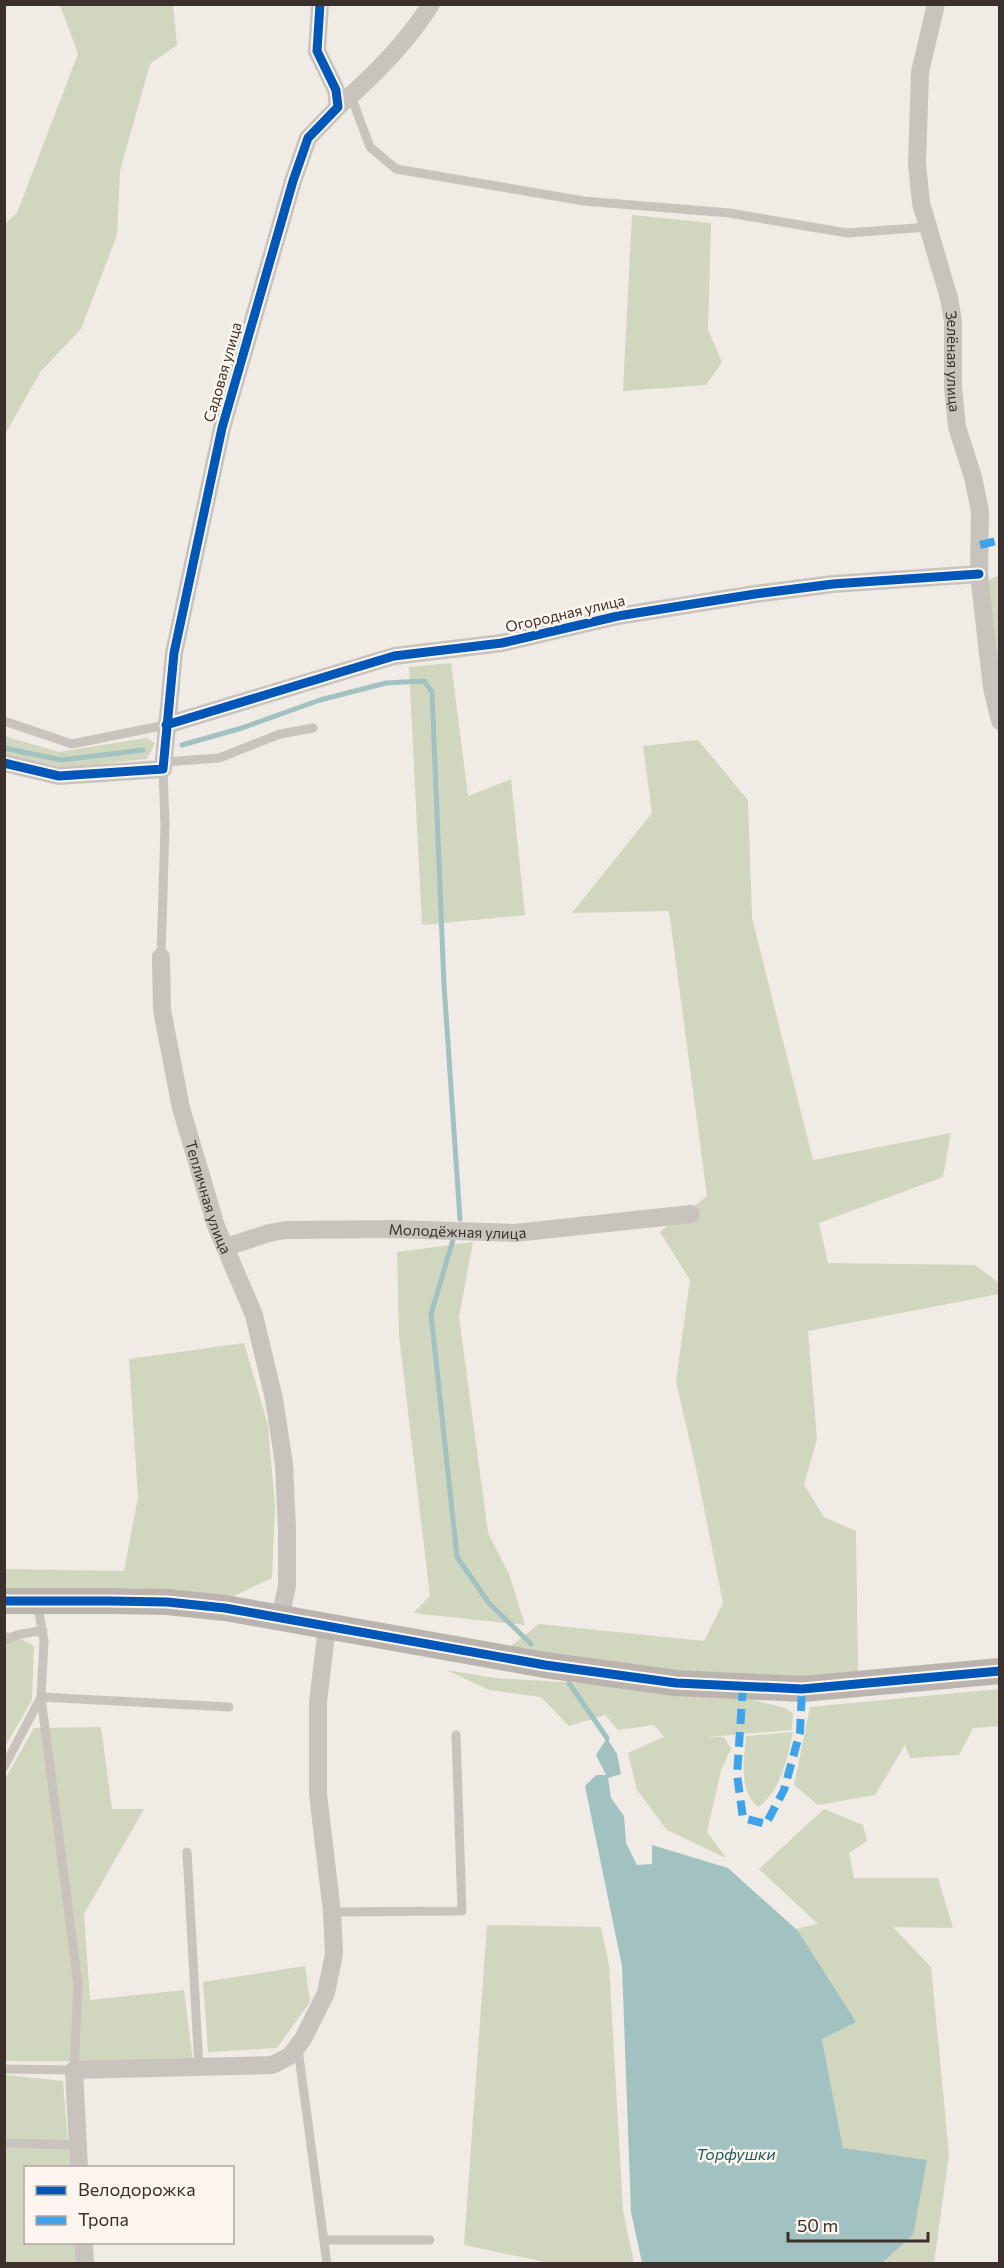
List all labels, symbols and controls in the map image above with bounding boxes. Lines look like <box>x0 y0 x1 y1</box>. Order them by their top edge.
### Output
street label: Зелёная улица <box>942 309 964 413</box>
street label: Садовая улица <box>199 320 245 424</box>
street label: Огородная улица <box>503 590 627 636</box>
street label: Тепличная улица <box>182 1138 236 1256</box>
street label: Молодёжная улица <box>388 1220 527 1242</box>
water label: Торфушки <box>696 2144 776 2163</box>
legend <box>24 2166 234 2244</box>
text: Велодорожка <box>78 2178 196 2200</box>
scale bar <box>788 2205 928 2243</box>
text: Тропа <box>78 2208 129 2230</box>
text: 50 m <box>797 2214 838 2236</box>

